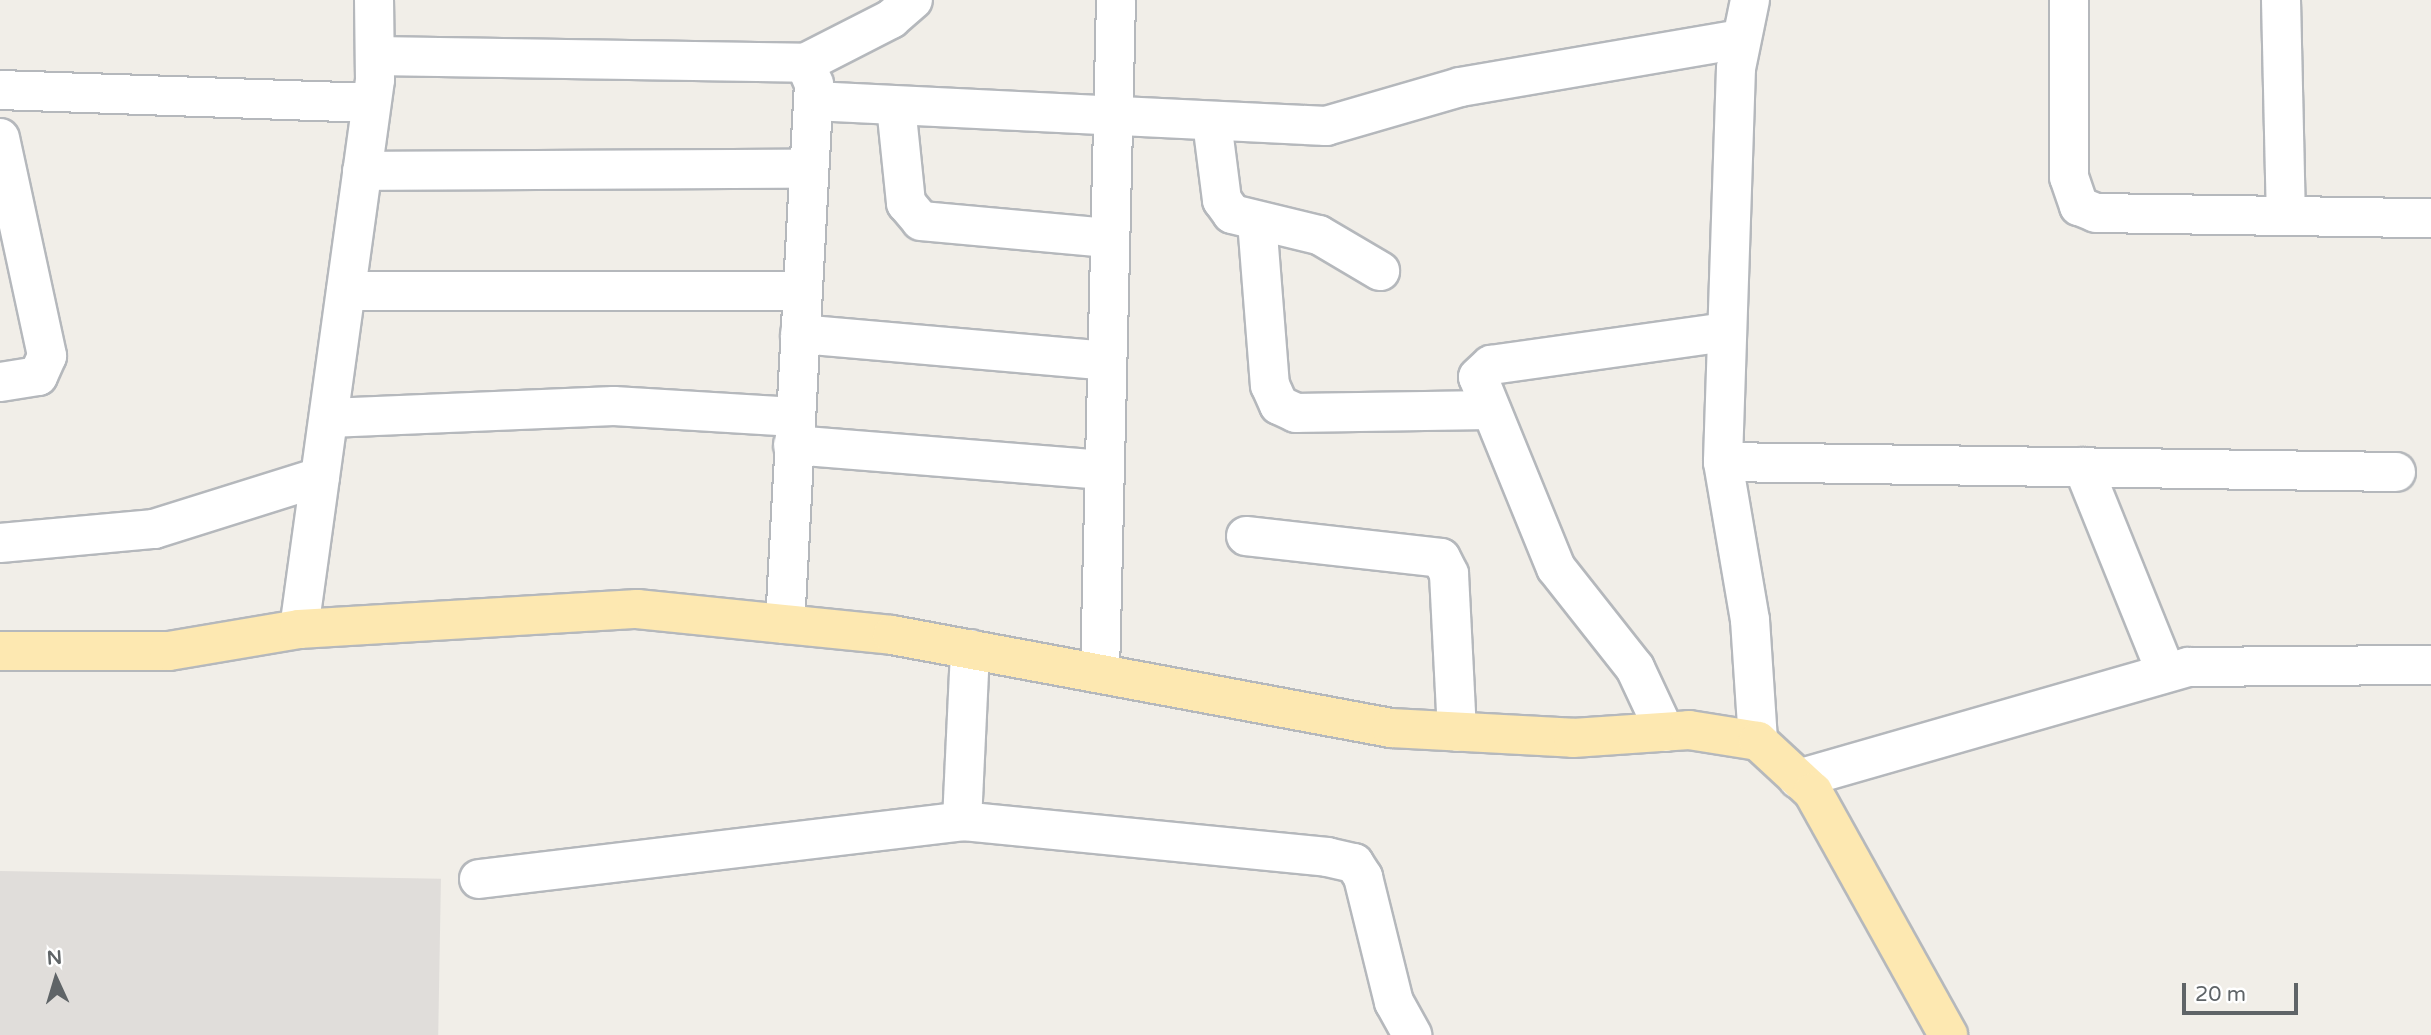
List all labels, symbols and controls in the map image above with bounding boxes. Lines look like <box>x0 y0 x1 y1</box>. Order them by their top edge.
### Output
north arrow <box>21 944 91 1014</box>
text: N <box>46 947 63 970</box>
scale bar <box>2186 968 2302 1012</box>
text: 20 m <box>2195 982 2246 1007</box>

